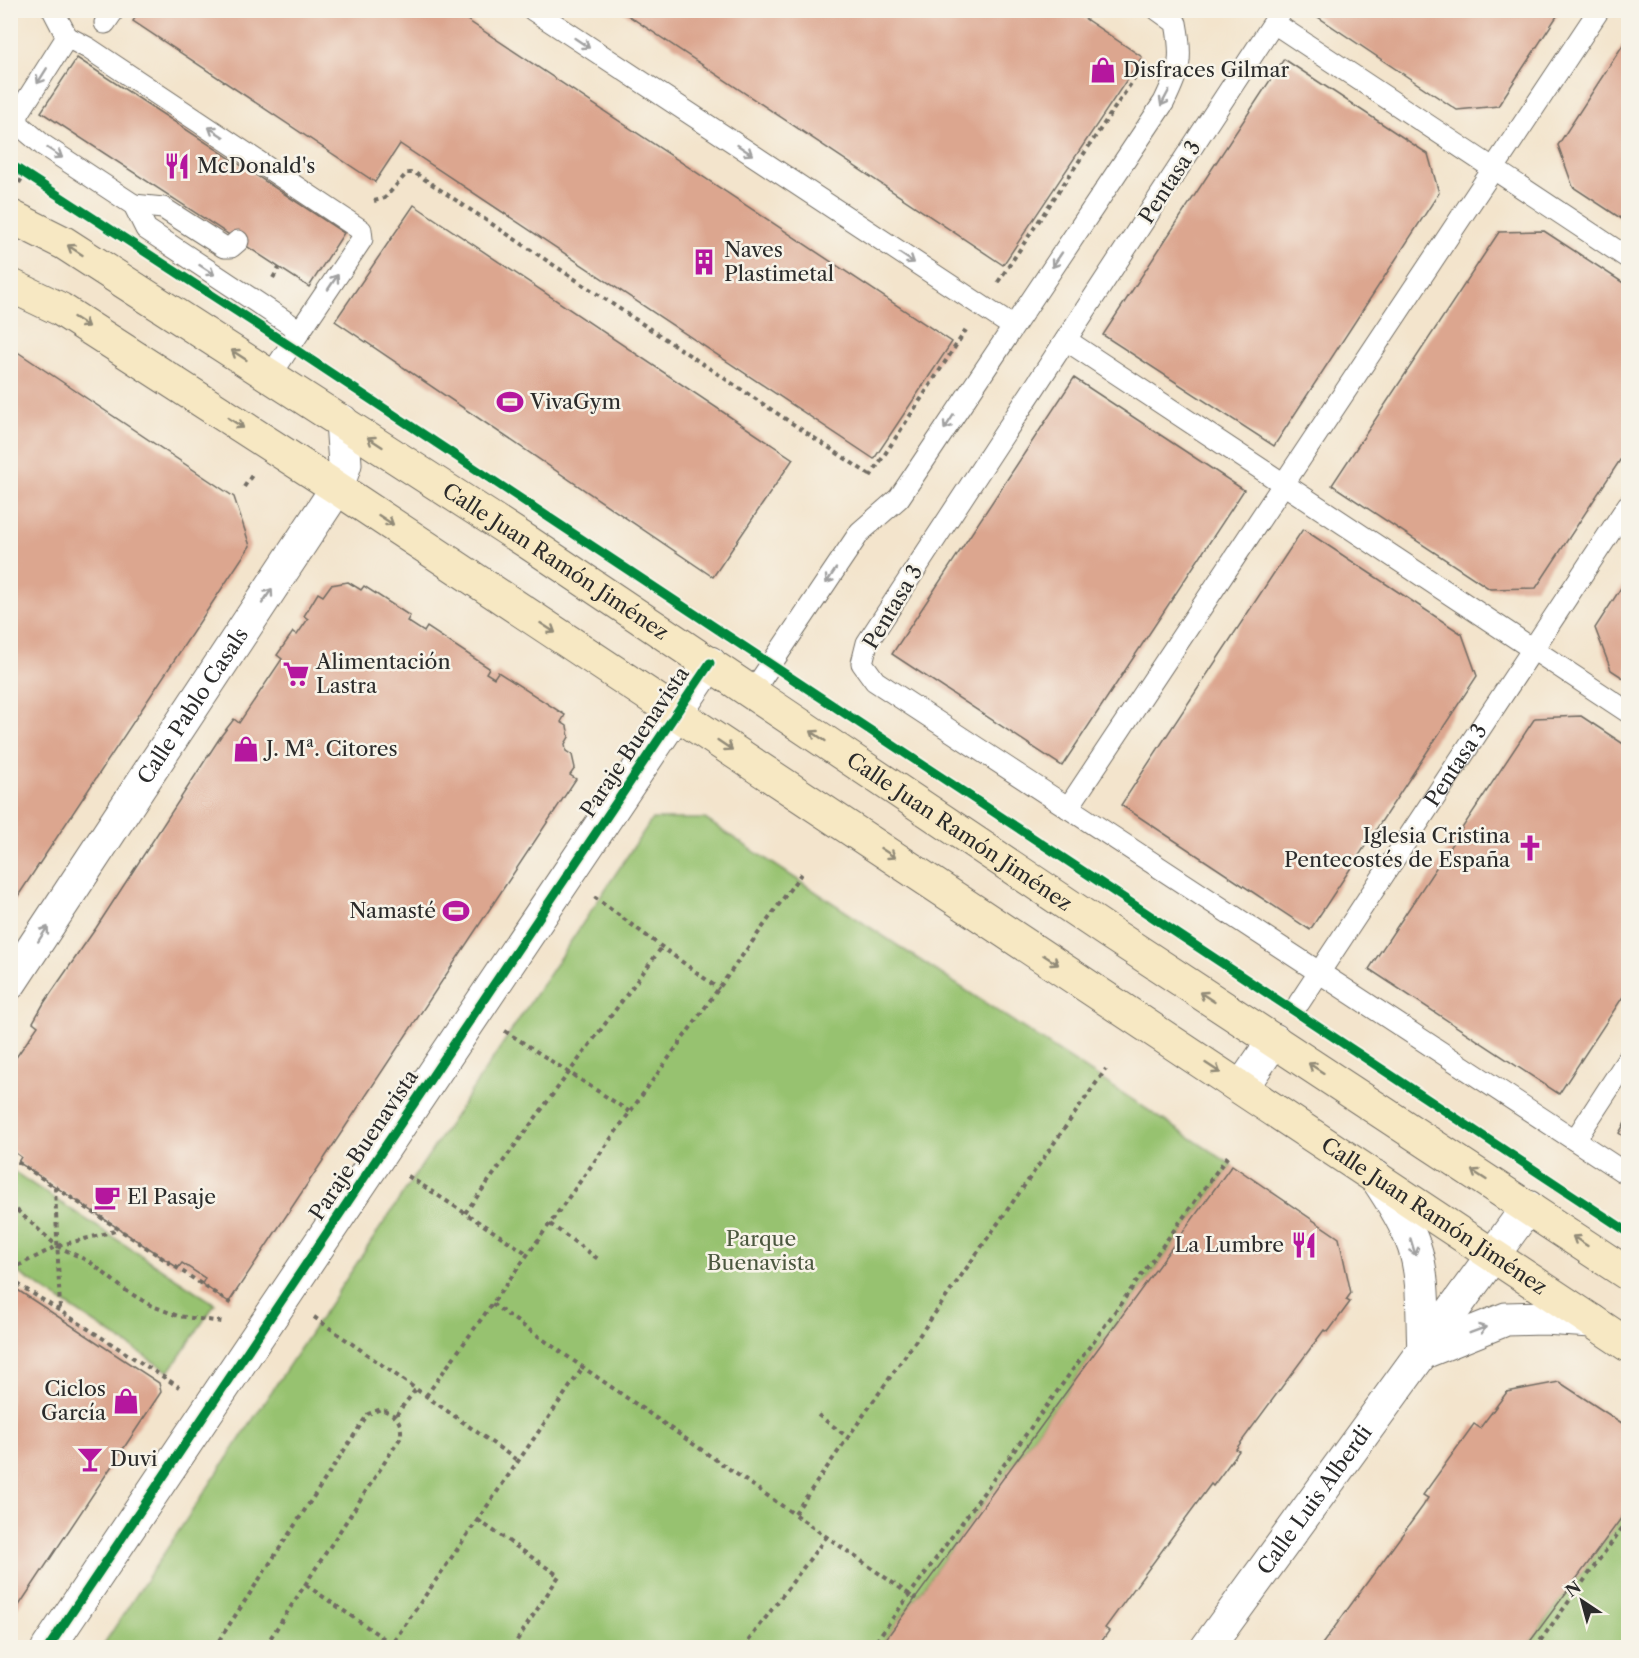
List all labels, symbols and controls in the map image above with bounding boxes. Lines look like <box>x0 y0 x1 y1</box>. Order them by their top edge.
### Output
one-way arrow <box>574 37 590 49</box>
shop icon: Disfraces Gilmar <box>1088 55 1118 85</box>
place label: Disfraces Gilmar <box>1123 57 1290 82</box>
one-way arrow <box>36 67 49 84</box>
one-way arrow <box>1159 88 1171 106</box>
one-way arrow <box>207 126 224 139</box>
street label: Pentasa 3 <box>1134 136 1206 228</box>
one-way arrow <box>736 145 753 157</box>
one-way arrow <box>46 147 63 159</box>
restaurant icon: McDonald's <box>162 151 192 181</box>
place label: McDonald's <box>197 153 315 178</box>
place label: Naves Plastimetal <box>724 237 834 286</box>
one-way arrow <box>67 244 84 256</box>
building icon: Naves Plastimetal <box>689 247 719 277</box>
one-way arrow <box>1051 251 1063 267</box>
one-way arrow <box>899 252 915 264</box>
one-way arrow <box>198 264 215 276</box>
one-way arrow <box>327 275 339 291</box>
one-way arrow <box>72 315 89 328</box>
one-way arrow <box>232 349 248 361</box>
sports icon: VivaGym <box>495 387 525 417</box>
place label: VivaGym <box>529 389 621 414</box>
one-way arrow <box>943 413 955 430</box>
one-way arrow <box>227 417 244 429</box>
one-way arrow <box>366 436 383 449</box>
street label: Calle Juan Ramón Jiménez <box>438 478 673 645</box>
one-way arrow <box>377 514 394 527</box>
street label: Pentasa 3 <box>858 560 927 653</box>
one-way arrow <box>825 567 837 583</box>
one-way arrow <box>260 588 273 605</box>
one-way arrow <box>540 621 557 634</box>
street label: Calle Pablo Casals <box>132 623 253 789</box>
place label: Alimentación Lastra <box>315 649 451 698</box>
supermarket icon: Alimentación Lastra <box>281 659 311 689</box>
street label: Paraje Buenavista <box>575 661 695 822</box>
street label: Pentasa 3 <box>1419 719 1492 811</box>
one-way arrow <box>811 730 827 742</box>
shop icon: J. Mª. Citores <box>231 734 261 764</box>
place label: J. Mª. Citores <box>263 736 398 761</box>
one-way arrow <box>717 739 733 751</box>
street label: Calle Juan Ramón Jiménez <box>842 747 1077 916</box>
place label: Iglesia Cristina Pentecostés de España <box>1284 823 1511 872</box>
church icon: Iglesia Cristina Pentecostés de España <box>1515 833 1545 863</box>
one-way arrow <box>879 847 896 859</box>
sports icon: Namasté <box>441 896 471 926</box>
place label: Namasté <box>349 898 436 923</box>
one-way arrow <box>37 926 49 943</box>
one-way arrow <box>1042 954 1058 966</box>
one-way arrow <box>1199 990 1216 1002</box>
one-way arrow <box>1204 1062 1221 1074</box>
one-way arrow <box>1308 1062 1325 1074</box>
street label: Paraje Buenavista <box>304 1064 424 1225</box>
street label: Calle Juan Ramón Jiménez <box>1317 1132 1552 1300</box>
one-way arrow <box>1471 1169 1488 1181</box>
cafe icon: El Pasaje <box>92 1182 122 1212</box>
place label: El Pasaje <box>127 1184 216 1209</box>
park label: Parque Buenavista <box>707 1226 816 1275</box>
restaurant icon: La Lumbre <box>1289 1230 1319 1260</box>
place label: La Lumbre <box>1175 1232 1284 1257</box>
one-way arrow <box>1571 1235 1588 1248</box>
one-way arrow <box>1408 1237 1419 1256</box>
one-way arrow <box>1468 1324 1487 1335</box>
place label: Ciclos García <box>41 1376 107 1425</box>
shop icon: Ciclos García <box>111 1386 141 1416</box>
street label: Calle Luis Alberdi <box>1252 1420 1377 1579</box>
bar icon: Duvi <box>75 1444 105 1474</box>
place label: Duvi <box>110 1446 157 1471</box>
north arrow <box>1552 1571 1612 1631</box>
text: N <box>1562 1577 1585 1601</box>

